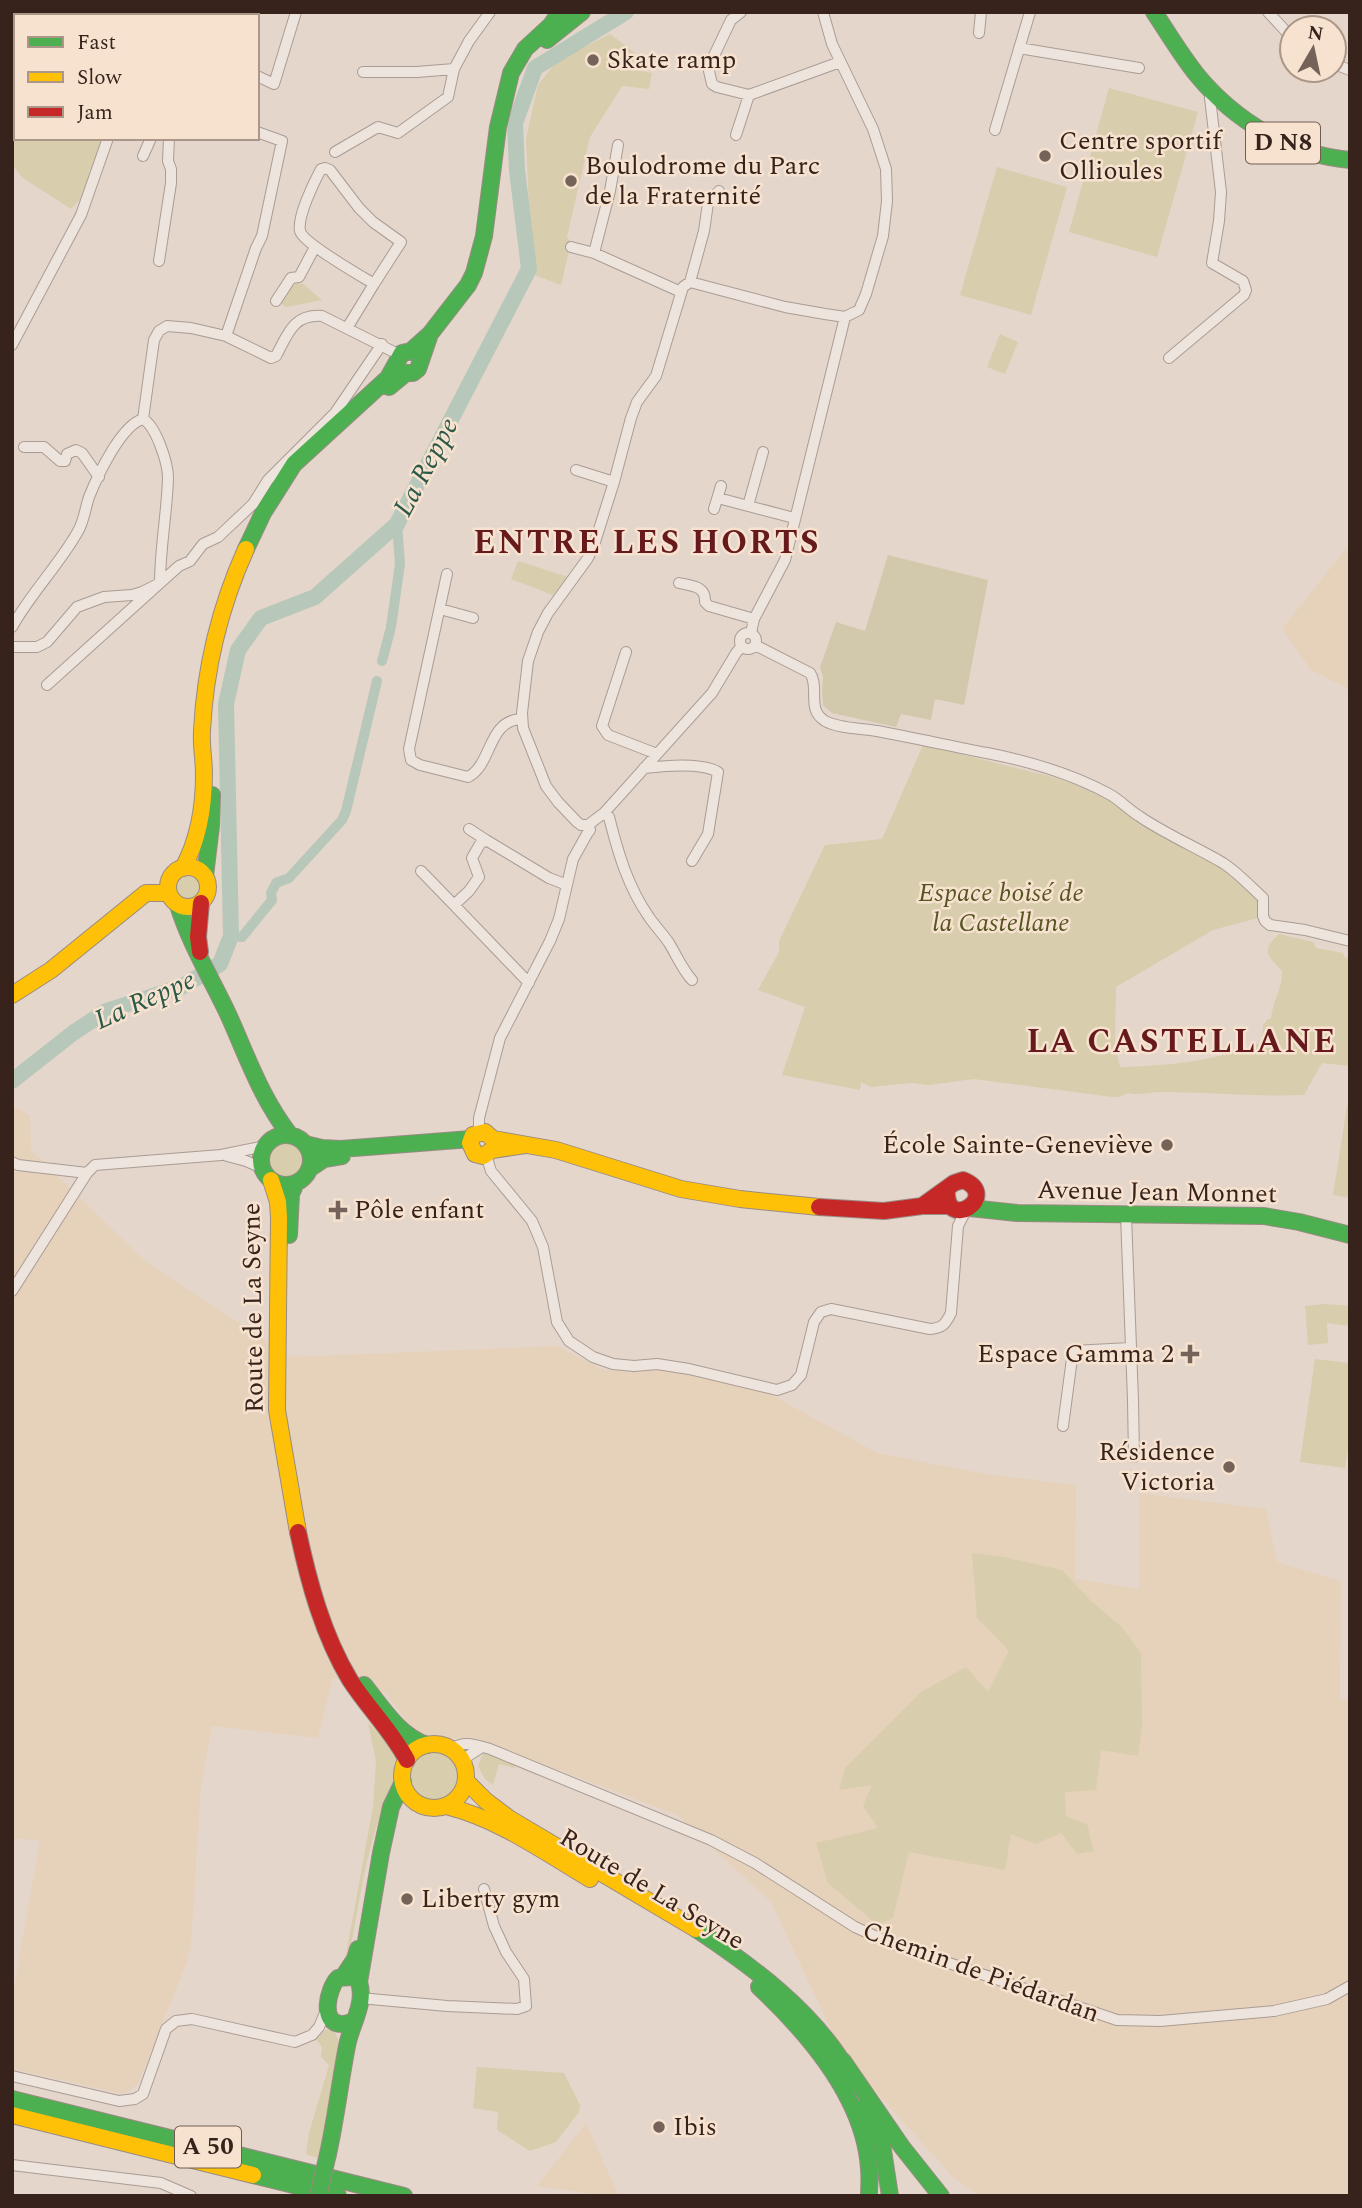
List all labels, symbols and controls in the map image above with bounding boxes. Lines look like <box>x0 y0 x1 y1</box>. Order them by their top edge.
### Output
legend <box>14 14 259 140</box>
north arrow <box>1278 14 1348 84</box>
text: N <box>1305 18 1325 49</box>
text: Fast <box>77 27 116 59</box>
place label: Skate ramp <box>607 40 736 80</box>
marker: Skate ramp <box>585 52 601 68</box>
text: Slow <box>77 62 123 94</box>
text: Jam <box>77 97 113 129</box>
place label: Centre sportif Ollioules <box>1059 121 1223 191</box>
road number: D N8 <box>1246 122 1320 163</box>
place label: Boulodrome du Parc de la Fraternité <box>585 146 820 216</box>
marker: Centre sportif Ollioules <box>1037 148 1053 164</box>
marker: Boulodrome du Parc de la Fraternité <box>563 173 579 189</box>
water label: La Reppe <box>382 410 470 524</box>
district label: ENTRE LES HORTS <box>473 518 821 568</box>
park label: Espace boisé de la Castellane <box>918 873 1084 943</box>
water label: La Reppe <box>87 959 203 1041</box>
district label: LA CASTELLANE <box>1026 1017 1338 1067</box>
place label: École Sainte-Geneviève <box>882 1125 1153 1165</box>
marker: École Sainte-Geneviève <box>1159 1137 1175 1153</box>
street label: Avenue Jean Monnet <box>1037 1170 1277 1214</box>
place label: Pôle enfant <box>354 1190 484 1230</box>
marker: Pôle enfant <box>328 1200 348 1220</box>
street label: Route de La Seyne <box>231 1202 275 1414</box>
place label: Espace Gamma 2 <box>977 1334 1174 1374</box>
marker: Espace Gamma 2 <box>1180 1344 1200 1364</box>
place label: Résidence Victoria <box>1099 1432 1215 1502</box>
marker: Résidence Victoria <box>1221 1459 1237 1475</box>
street label: Route de La Seyne <box>551 1818 753 1960</box>
place label: Liberty gym <box>421 1879 560 1919</box>
marker: Liberty gym <box>399 1891 415 1907</box>
street label: Chemin de Piédardan <box>857 1911 1105 2033</box>
place label: Ibis <box>673 2107 717 2147</box>
marker: Ibis <box>651 2119 667 2135</box>
road number: A 50 <box>175 2126 241 2168</box>

